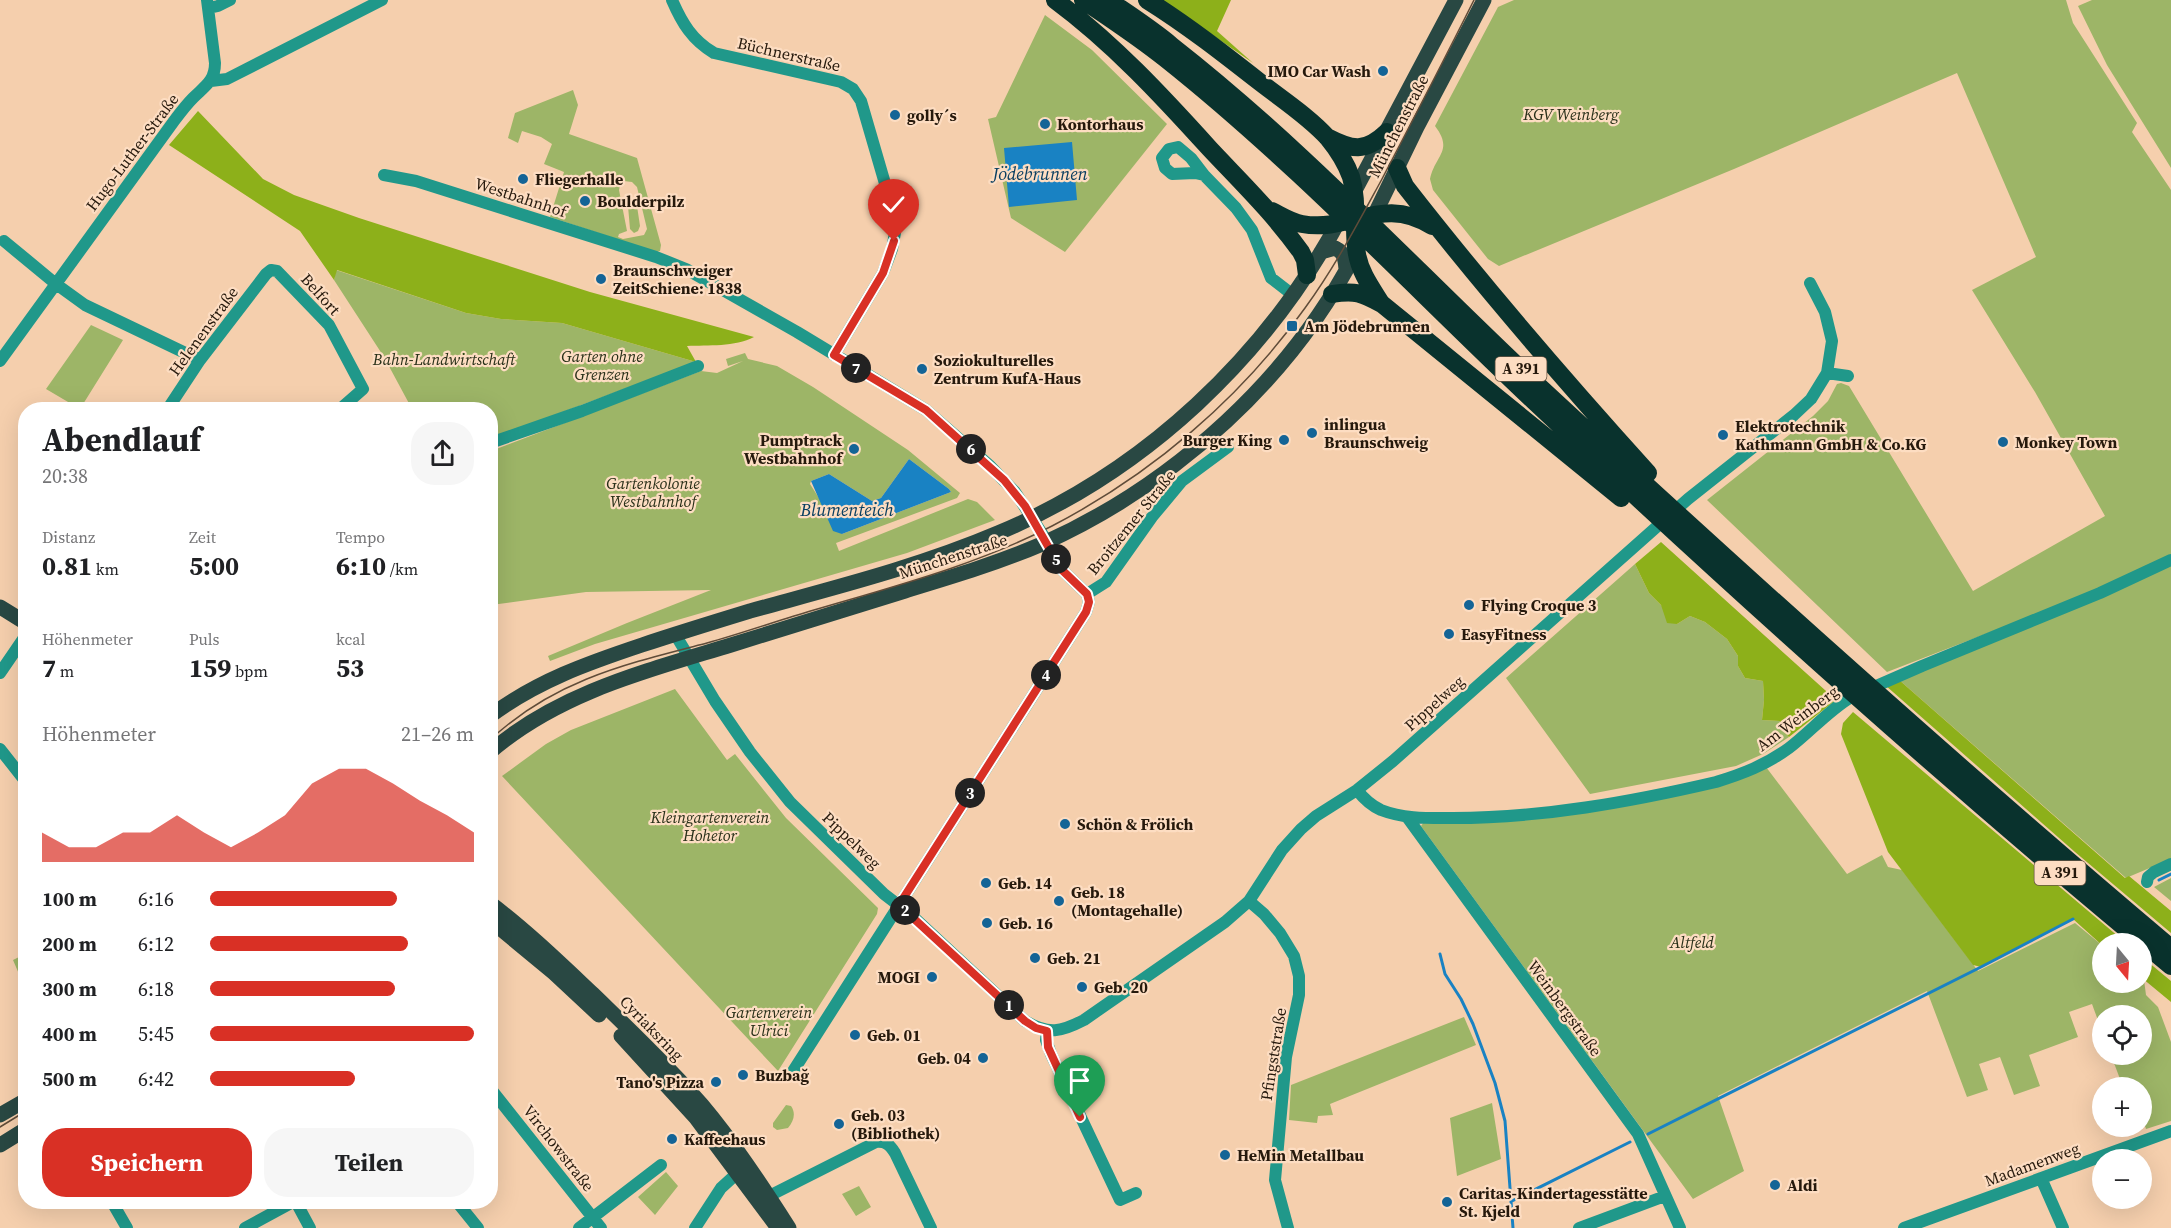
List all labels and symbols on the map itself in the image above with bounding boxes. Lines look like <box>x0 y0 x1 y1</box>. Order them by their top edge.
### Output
street label: Büchnerstraße <box>735 31 843 77</box>
place label: IMO Car Wash <box>1267 60 1371 82</box>
marker: IMO Car Wash <box>1376 64 1390 78</box>
street label: Münchenstraße <box>1363 71 1433 181</box>
street label: Hugo-Luther-Straße <box>81 89 183 215</box>
park label: KGV Weinberg <box>1522 103 1620 125</box>
place label: golly´s <box>907 104 957 126</box>
marker: golly´s <box>888 108 902 122</box>
place label: Kontorhaus <box>1057 113 1143 135</box>
marker: Kontorhaus <box>1038 117 1052 131</box>
water label: Jödebrunnen <box>989 161 1088 186</box>
place label: Fliegerhalle <box>535 168 623 190</box>
street label: Westbahnhof <box>472 172 571 223</box>
marker: Fliegerhalle <box>516 172 530 186</box>
pin <box>868 179 919 241</box>
place label: Boulderpilz <box>597 190 685 212</box>
marker: Boulderpilz <box>578 194 592 208</box>
place label: Braunschweiger ZeitSchiene: 1838 <box>613 259 742 299</box>
street label: Belfort <box>296 268 346 320</box>
marker: Braunschweiger ZeitSchiene: 1838 <box>594 272 608 286</box>
street label: Helenenstraße <box>163 282 243 380</box>
place label: Am Jödebrunnen <box>1304 315 1430 337</box>
marker: Am Jödebrunnen <box>1285 319 1299 333</box>
park label: Garten ohne Grenzen <box>561 345 643 385</box>
park label: Bahn-Landwirtschaft <box>372 348 517 370</box>
place label: Soziokulturelles Zentrum KufA-Haus <box>934 349 1081 389</box>
pin: 7 <box>841 353 871 383</box>
road number: A 391 <box>1496 357 1546 381</box>
marker: Soziokulturelles Zentrum KufA-Haus <box>915 362 929 376</box>
place label: inlingua Braunschweig <box>1324 413 1428 453</box>
place label: Elektrotechnik Kathmann GmbH & Co.KG <box>1735 415 1927 455</box>
marker: inlingua Braunschweig <box>1305 426 1319 440</box>
marker: Elektrotechnik Kathmann GmbH & Co.KG <box>1716 428 1730 442</box>
place label: Pumptrack Westbahnhof <box>744 429 844 469</box>
place label: Burger King <box>1183 429 1272 451</box>
place label: Monkey Town <box>2015 431 2118 453</box>
marker: Burger King <box>1277 433 1291 447</box>
pin: 6 <box>956 434 986 464</box>
marker: Monkey Town <box>1996 435 2010 449</box>
marker: Pumptrack Westbahnhof <box>847 442 861 456</box>
street label: Broitzemer Straße <box>1082 465 1180 579</box>
park label: Gartenkolonie Westbahnhof <box>606 472 700 512</box>
water label: Blumenteich <box>799 497 894 522</box>
street label: Münchenstraße <box>896 528 1010 584</box>
pin: 5 <box>1041 544 1071 574</box>
place label: Flying Croque 3 <box>1481 594 1597 616</box>
marker: Flying Croque 3 <box>1462 598 1476 612</box>
place label: EasyFitness <box>1461 623 1547 645</box>
marker: EasyFitness <box>1442 627 1456 641</box>
pin: 4 <box>1031 660 1061 690</box>
street label: Pippelweg <box>1399 670 1469 736</box>
street label: Am Weinberg <box>1751 680 1843 756</box>
pin: 3 <box>955 778 985 808</box>
park label: Kleingartenverein Hohetor <box>650 806 769 846</box>
street label: Pippelweg <box>818 807 886 873</box>
place label: Schön & Frölich <box>1077 813 1194 835</box>
marker: Schön & Frölich <box>1058 817 1072 831</box>
road number: A 391 <box>2034 861 2086 885</box>
place label: Geb. 14 <box>998 872 1052 894</box>
marker: Geb. 14 <box>979 876 993 890</box>
place label: Geb. 18 (Montagehalle) <box>1071 881 1183 921</box>
marker: Geb. 18 (Montagehalle) <box>1052 894 1066 908</box>
pin: 2 <box>890 895 920 925</box>
place label: Geb. 16 <box>999 912 1053 934</box>
marker: Geb. 16 <box>980 916 994 930</box>
park label: Altfeld <box>1669 931 1715 953</box>
north arrow <box>2092 933 2152 993</box>
place label: Geb. 21 <box>1047 947 1101 969</box>
marker: Geb. 21 <box>1028 951 1042 965</box>
street label: Weinbergstraße <box>1523 956 1607 1060</box>
place label: MOGI <box>878 966 920 988</box>
marker: MOGI <box>925 970 939 984</box>
place label: Geb. 20 <box>1094 976 1148 998</box>
marker: Geb. 20 <box>1075 980 1089 994</box>
street label: Cyriaksring <box>615 990 689 1066</box>
pin: 1 <box>994 990 1024 1020</box>
park label: Gartenverein Ulrici <box>726 1001 812 1041</box>
street label: Pfingststraße <box>1255 1006 1291 1102</box>
place label: Geb. 01 <box>867 1024 921 1046</box>
marker: Geb. 01 <box>848 1028 862 1042</box>
place label: Geb. 04 <box>917 1047 971 1069</box>
marker: Geb. 04 <box>976 1051 990 1065</box>
pin <box>1054 1055 1105 1117</box>
place label: Buzbağ <box>755 1064 809 1086</box>
marker: Buzbağ <box>736 1068 750 1082</box>
place label: Tano's Pizza <box>616 1071 704 1093</box>
marker: Tano's Pizza <box>709 1075 723 1089</box>
street label: Virchowstraße <box>518 1100 600 1196</box>
place label: Geb. 03 (Bibliothek) <box>851 1104 940 1144</box>
marker: Geb. 03 (Bibliothek) <box>832 1117 846 1131</box>
place label: Kaffeehaus <box>684 1128 766 1150</box>
marker: Kaffeehaus <box>665 1132 679 1146</box>
street label: Madamenweg <box>1982 1137 2082 1191</box>
place label: HeMin Metallbau <box>1237 1144 1364 1166</box>
marker: HeMin Metallbau <box>1218 1148 1232 1162</box>
place label: Aldi <box>1787 1174 1818 1196</box>
marker: Aldi <box>1768 1178 1782 1192</box>
place label: Caritas-Kindertagesstätte St. Kjeld <box>1459 1182 1648 1222</box>
marker: Caritas-Kindertagesstätte St. Kjeld <box>1440 1195 1454 1209</box>

